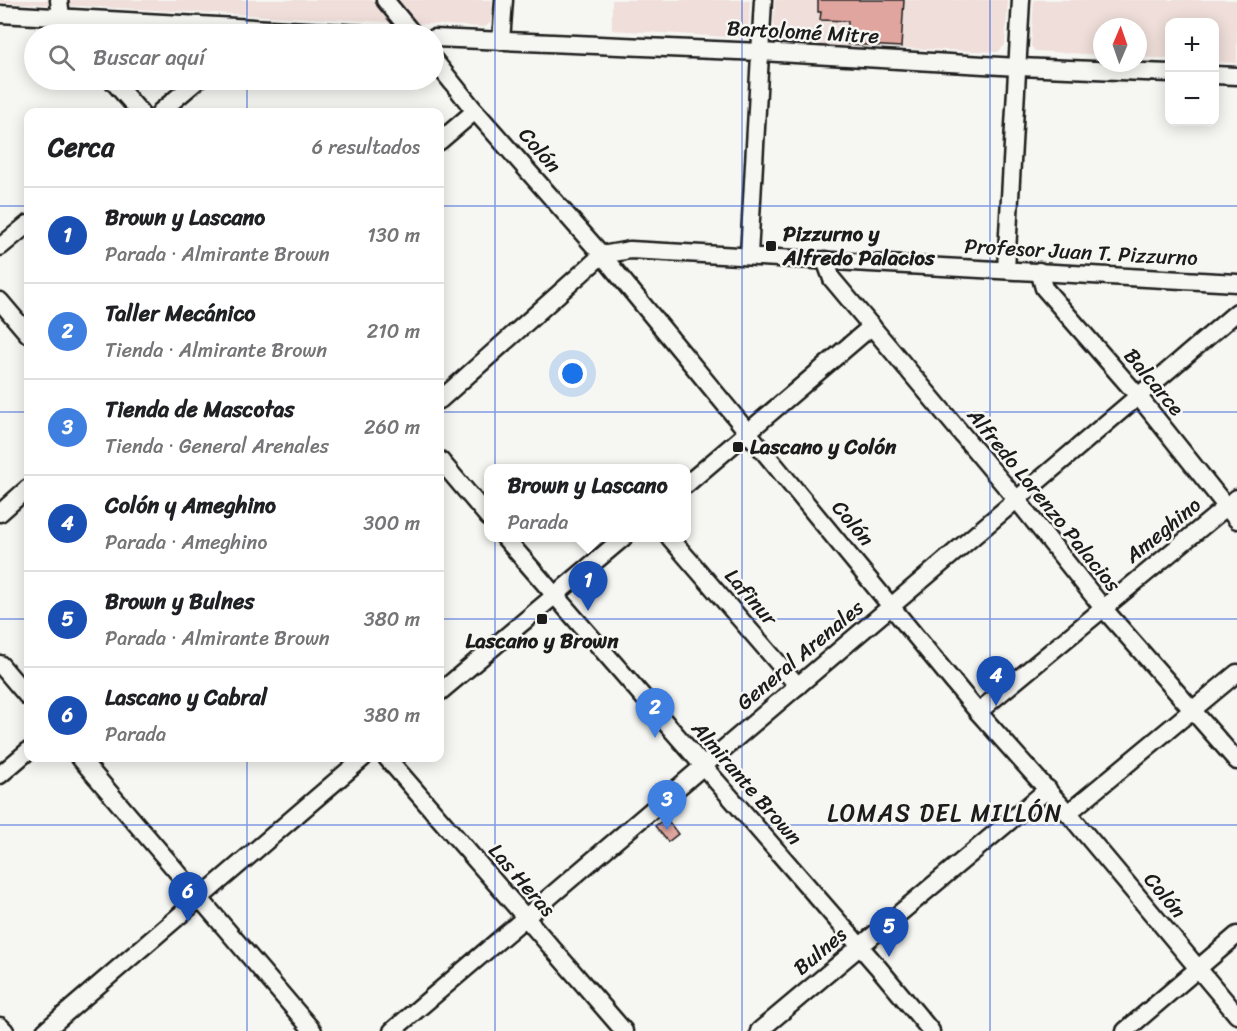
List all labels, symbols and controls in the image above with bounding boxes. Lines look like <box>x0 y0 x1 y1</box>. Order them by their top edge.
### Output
street label: Bartolomé Mitre <box>726 9 880 55</box>
north arrow <box>1093 18 1147 72</box>
map controls <box>1165 18 1219 126</box>
button: + <box>1165 18 1219 72</box>
search box <box>24 24 444 90</box>
text: Buscar aquí <box>93 38 205 77</box>
icon: search <box>45 41 78 74</box>
button: − <box>1165 72 1219 126</box>
street label: Colón <box>509 118 571 182</box>
text: Cerca <box>48 124 114 170</box>
text: 6 resultados <box>312 130 420 165</box>
text: Brown y Lascano <box>105 198 265 237</box>
place label: Pizzurno y Alfredo Palacios <box>782 215 936 277</box>
text: 1 <box>63 218 72 253</box>
text: 130 m <box>367 218 420 253</box>
street label: Profesor Juan T. Pizzurno <box>963 227 1199 277</box>
text: Parada · Almirante Brown <box>105 237 330 272</box>
marker: Pizzurno y Alfredo Palacios <box>764 239 778 253</box>
text: Taller Mecánico <box>105 294 256 333</box>
text: 2 <box>62 314 73 349</box>
text: 210 m <box>367 314 420 349</box>
text: Tienda · Almirante Brown <box>105 333 327 368</box>
street label: Balcarce <box>1114 339 1194 425</box>
your location <box>558 359 587 388</box>
text: Tienda de Mascotas <box>105 390 294 429</box>
street label: Alfredo Lorenzo Palacios <box>957 398 1131 601</box>
text: 3 <box>62 410 73 445</box>
text: 260 m <box>364 410 420 445</box>
place label: Lascano y Colón <box>750 428 897 466</box>
text: Tienda · General Arenales <box>105 429 329 464</box>
marker: Lascano y Colón <box>731 440 745 454</box>
popup <box>484 464 691 542</box>
text: Brown y Lascano <box>507 466 668 505</box>
text: Colón y Ameghino <box>105 486 276 525</box>
street label: Ameghino <box>1115 487 1210 574</box>
street label: Colón <box>822 491 884 555</box>
text: Parada <box>507 505 568 540</box>
text: 4 <box>61 506 74 541</box>
text: 300 m <box>363 506 420 541</box>
text: Parada · Ameghino <box>105 525 267 560</box>
street label: Lafinur <box>715 559 788 636</box>
pin: 1 <box>568 562 608 611</box>
text: Brown y Bulnes <box>105 582 254 621</box>
street label: General Arenales <box>727 590 873 720</box>
text: 5 <box>61 602 74 637</box>
text: 380 m <box>364 602 420 637</box>
marker: Lascano y Brown <box>535 612 549 626</box>
text: Parada · Almirante Brown <box>105 621 330 656</box>
place label: Lascano y Brown <box>466 622 619 660</box>
pin: 4 <box>976 656 1016 706</box>
text: Lascano y Cabral <box>105 678 267 717</box>
pin: 2 <box>636 688 674 738</box>
text: 6 <box>62 698 73 733</box>
text: 380 m <box>364 698 420 733</box>
street label: Almirante Brown <box>681 711 812 854</box>
text: Parada <box>105 717 166 752</box>
pin: 3 <box>648 780 686 830</box>
district label: LOMAS DEL MILLÓN <box>827 792 1063 834</box>
street label: Las Heras <box>479 834 566 926</box>
street label: Colón <box>1134 863 1196 927</box>
pin: 6 <box>168 872 207 922</box>
pin: 5 <box>870 908 908 957</box>
street label: Bulnes <box>784 917 856 985</box>

